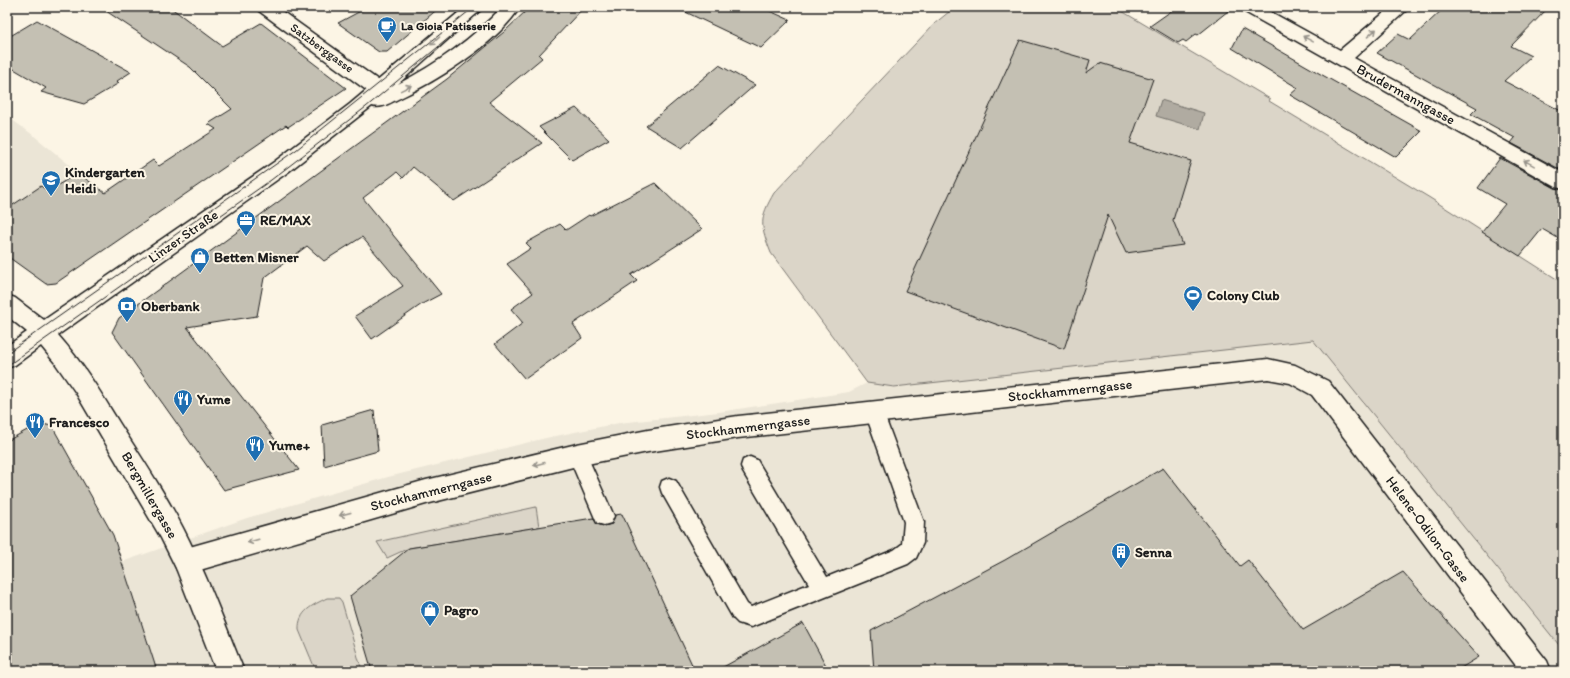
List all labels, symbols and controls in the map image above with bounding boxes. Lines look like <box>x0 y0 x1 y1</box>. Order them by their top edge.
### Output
cafe icon: La Gioia Patisserie <box>376 15 398 43</box>
place label: La Gioia Patisserie <box>401 19 496 33</box>
street label: Satzberggasse <box>288 20 356 76</box>
one-way arrow <box>1366 28 1377 37</box>
one-way arrow <box>1302 35 1314 43</box>
one-way arrow <box>430 37 441 46</box>
street label: Brudermanngasse <box>1353 60 1458 129</box>
one-way arrow <box>399 84 411 91</box>
one-way arrow <box>1523 159 1535 166</box>
place label: Kindergarten Heidi <box>65 164 145 197</box>
school or university icon: Kindergarten Heidi <box>40 169 62 197</box>
street label: Linzer Straße <box>145 206 222 267</box>
office icon: RE/MAX <box>235 209 257 237</box>
place label: RE/MAX <box>260 212 311 229</box>
shop icon: Betten Misner <box>189 246 211 274</box>
place label: Betten Misner <box>214 249 299 266</box>
sports icon: Colony Club <box>1182 284 1204 312</box>
place label: Colony Club <box>1207 287 1280 304</box>
bank icon: Oberbank <box>116 295 138 323</box>
place label: Oberbank <box>141 298 201 315</box>
street label: Stockhammerngasse <box>1007 375 1133 405</box>
restaurant icon: Yume <box>172 388 194 416</box>
place label: Yume <box>196 391 231 408</box>
restaurant icon: Francesco <box>24 411 46 439</box>
street label: Stockhammerngasse <box>685 411 811 444</box>
place label: Francesco <box>49 414 109 431</box>
restaurant icon: Yume+ <box>244 434 266 462</box>
place label: Yume+ <box>268 437 311 454</box>
street label: Bergmillergasse <box>118 449 182 542</box>
one-way arrow <box>533 461 546 469</box>
street label: Stockhammerngasse <box>369 468 494 515</box>
street label: Helene-Odilon-Gasse <box>1382 473 1473 586</box>
one-way arrow <box>339 511 352 518</box>
one-way arrow <box>247 538 260 545</box>
building icon: Senna <box>1110 541 1132 569</box>
place label: Senna <box>1135 544 1172 561</box>
shop icon: Pagro <box>419 599 441 627</box>
place label: Pagro <box>444 602 478 619</box>

